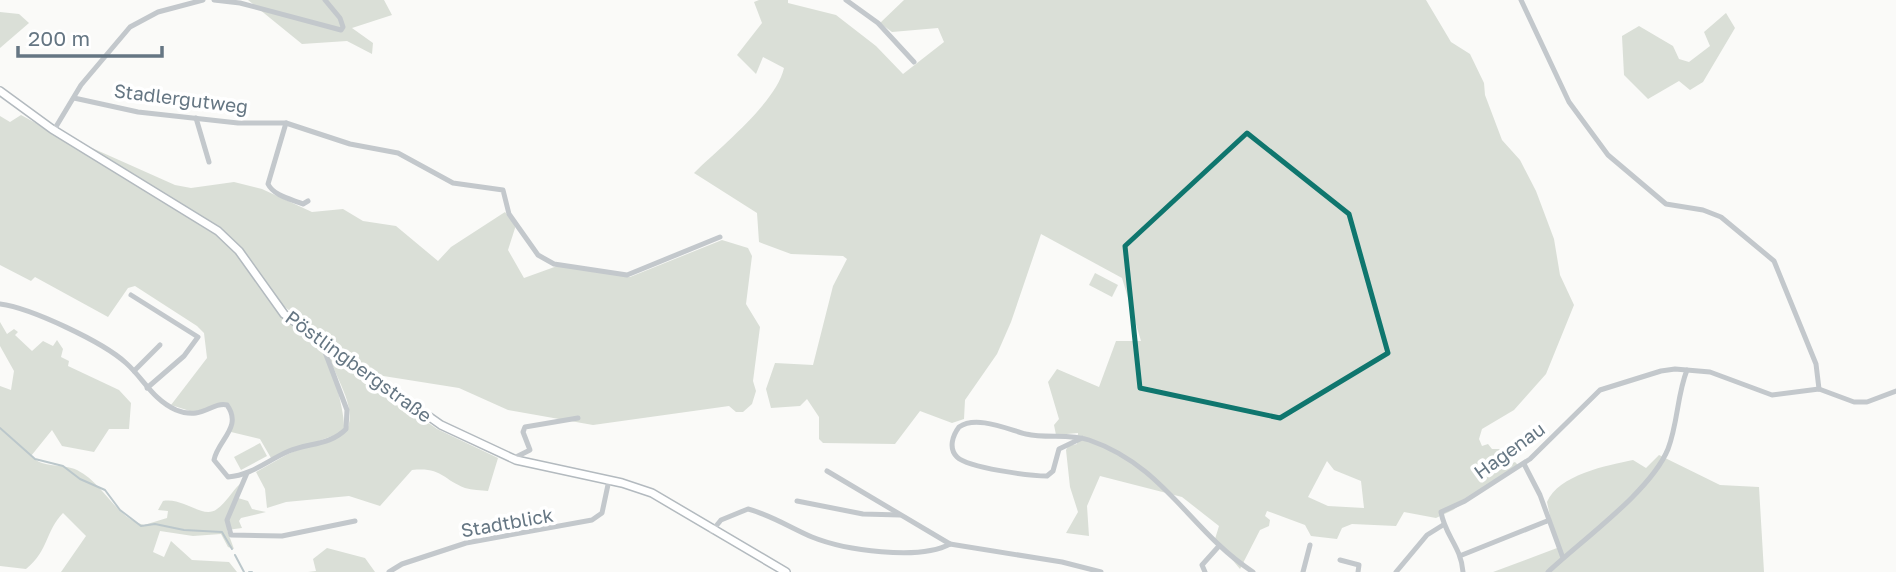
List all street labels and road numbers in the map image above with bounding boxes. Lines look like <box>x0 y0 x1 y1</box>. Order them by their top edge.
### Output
street label: Stadlergutweg <box>113 78 249 118</box>
street label: Pöstlingbergstraße <box>281 305 437 427</box>
street label: Hagenau <box>1469 417 1549 483</box>
street label: Stadtblick <box>459 503 555 541</box>

